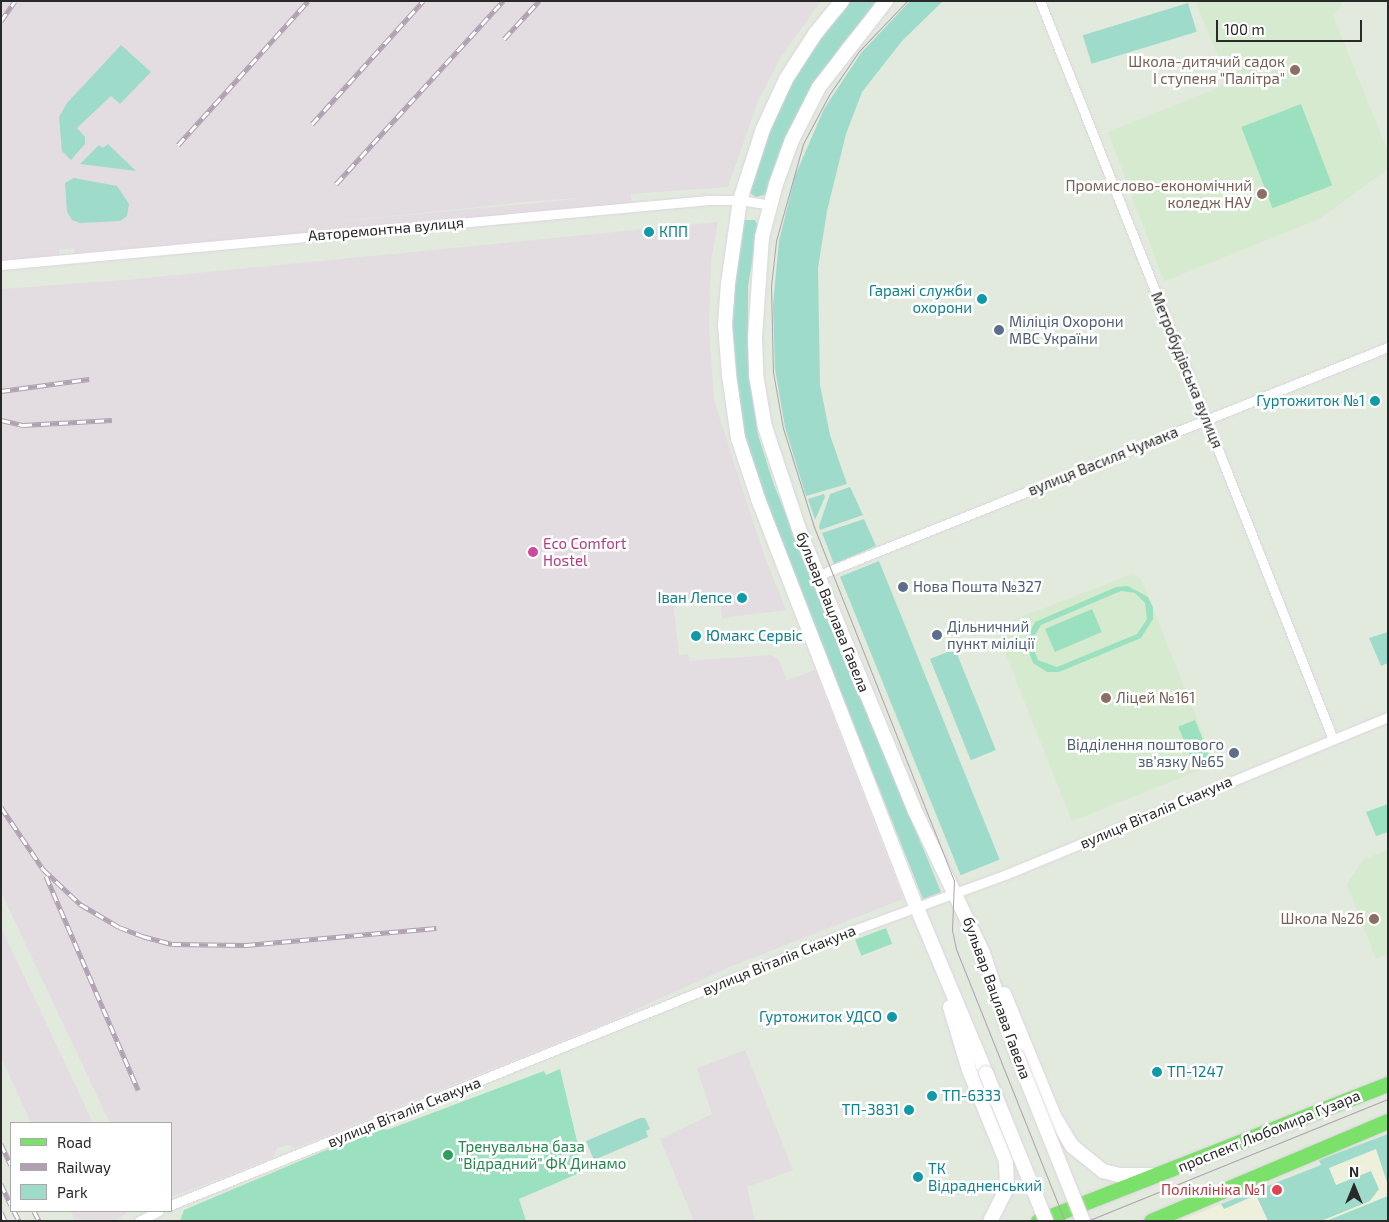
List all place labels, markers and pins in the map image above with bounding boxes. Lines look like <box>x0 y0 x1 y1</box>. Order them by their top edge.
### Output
place label: Школа-дитячий садок І ступеня "Палітра" <box>1128 52 1285 87</box>
marker: Школа-дитячий садок І ступеня "Палітра" <box>1289 64 1301 76</box>
place label: Промислово-економічний коледж НАУ <box>1065 176 1252 211</box>
marker: Промислово-економічний коледж НАУ <box>1256 188 1268 200</box>
place label: КПП <box>659 223 688 241</box>
marker: КПП <box>643 226 655 238</box>
place label: Гаражі служби охорони <box>869 281 972 316</box>
marker: Гаражі служби охорони <box>976 293 988 305</box>
place label: Міліція Охорони МВС України <box>1009 312 1124 347</box>
marker: Міліція Охорони МВС України <box>993 324 1005 336</box>
place label: Гуртожиток №1 <box>1256 392 1365 410</box>
marker: Гуртожиток №1 <box>1369 395 1381 407</box>
place label: Eco Comfort Hostel <box>543 534 627 569</box>
marker: Eco Comfort Hostel <box>527 546 539 558</box>
place label: Нова Пошта №327 <box>913 578 1042 596</box>
marker: Нова Пошта №327 <box>897 581 909 593</box>
place label: Іван Лепсе <box>658 589 732 607</box>
marker: Іван Лепсе <box>736 592 748 604</box>
place label: Дільничний пункт міліції <box>947 617 1035 652</box>
place label: Юмакс Сервіс <box>706 627 803 645</box>
marker: Дільничний пункт міліції <box>931 629 943 641</box>
marker: Юмакс Сервіс <box>690 630 702 642</box>
place label: Ліцей №161 <box>1116 689 1195 707</box>
marker: Ліцей №161 <box>1100 692 1112 704</box>
place label: Відділення поштового зв'язку №65 <box>1067 735 1224 770</box>
marker: Відділення поштового зв'язку №65 <box>1228 747 1240 759</box>
place label: Школа №26 <box>1281 910 1364 928</box>
marker: Школа №26 <box>1368 913 1380 925</box>
place label: Гуртожиток УДСО <box>759 1008 882 1026</box>
marker: Гуртожиток УДСО <box>886 1011 898 1023</box>
place label: ТП-1247 <box>1167 1063 1223 1081</box>
marker: ТП-1247 <box>1151 1066 1163 1078</box>
place label: ТП-6333 <box>942 1087 1001 1105</box>
marker: ТП-6333 <box>926 1090 938 1102</box>
place label: ТП-3831 <box>842 1101 899 1119</box>
marker: ТП-3831 <box>903 1104 915 1116</box>
place label: Тренувальна база "Відрадний" ФК Динамо <box>458 1137 626 1172</box>
marker: Тренувальна база "Відрадний" ФК Динамо <box>442 1149 454 1161</box>
place label: ТК Відрадненський <box>928 1159 1042 1194</box>
marker: ТК Відрадненський <box>912 1171 924 1183</box>
place label: Поліклініка №1 <box>1161 1181 1266 1199</box>
marker: Поліклініка №1 <box>1270 1183 1284 1197</box>

